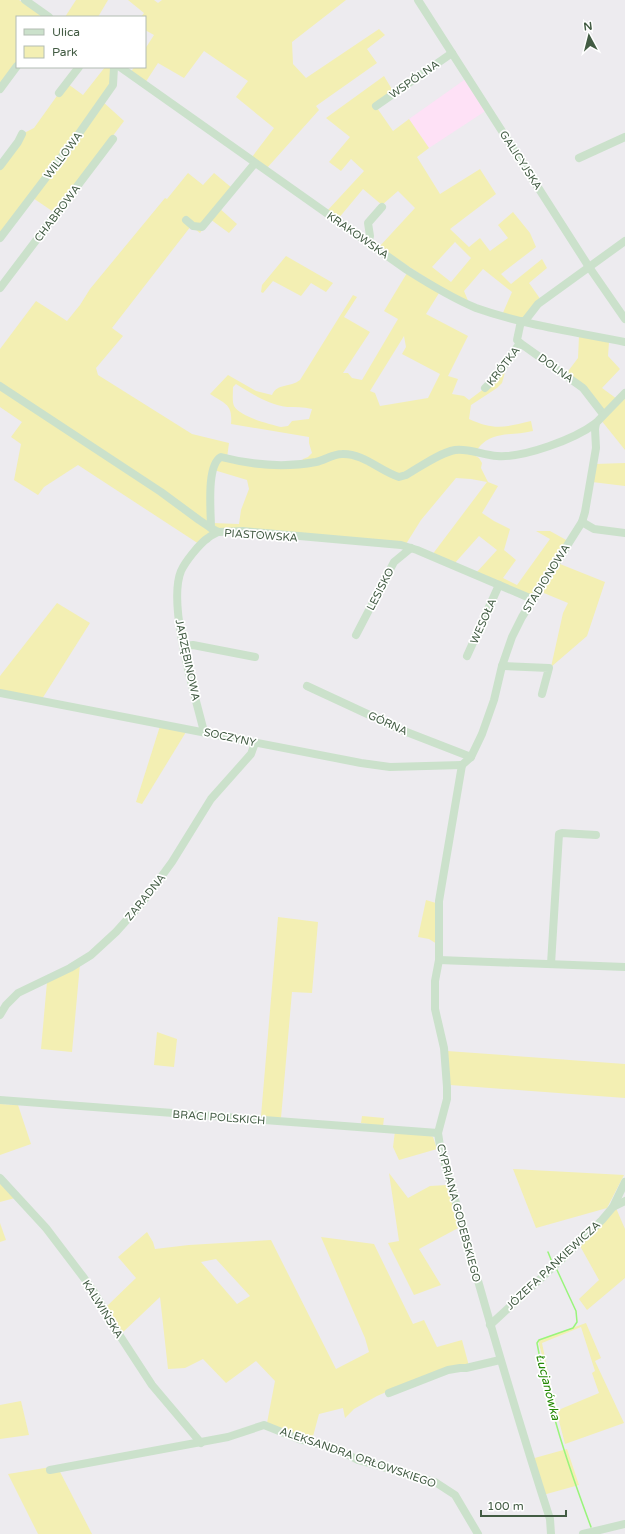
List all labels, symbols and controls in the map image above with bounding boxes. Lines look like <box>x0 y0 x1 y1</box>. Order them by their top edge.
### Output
legend <box>16 16 146 68</box>
north arrow <box>569 16 609 56</box>
text: N <box>583 20 593 34</box>
text: Ulica <box>52 25 80 39</box>
text: Park <box>52 45 78 59</box>
street label: WSPÓLNA <box>386 57 442 101</box>
street label: GALICYJSKA <box>497 128 545 192</box>
street label: WILLOWA <box>42 129 85 181</box>
street label: CHABROWA <box>32 182 83 244</box>
street label: KRAKOWSKA <box>324 209 391 262</box>
street label: KRÓTKA <box>483 344 523 388</box>
street label: DOLNA <box>535 351 576 386</box>
street label: PIASTOWSKA <box>224 526 298 545</box>
street label: STADIONOWA <box>520 542 573 615</box>
street label: LESISKO <box>364 566 397 613</box>
street label: WESOŁA <box>468 597 499 646</box>
street label: JARZĘBINOWA <box>173 618 203 702</box>
street label: GÓRNA <box>366 708 410 738</box>
street label: SOCZYNY <box>202 726 257 749</box>
street label: ZARADNA <box>123 871 168 923</box>
street label: BRACI POLSKICH <box>172 1108 266 1127</box>
street label: CYPRIANA GODEBSKIEGO <box>434 1142 483 1284</box>
street label: JÓZEFA PANKIEWICZA <box>503 1218 603 1312</box>
street label: KALWIŃSKA <box>79 1277 127 1341</box>
water label: Łucjanówka <box>533 1352 563 1422</box>
street label: ALEKSANDRA ORŁOWSKIEGO <box>278 1425 438 1490</box>
scale bar <box>481 1492 566 1518</box>
text: 100 m <box>487 1499 524 1513</box>

